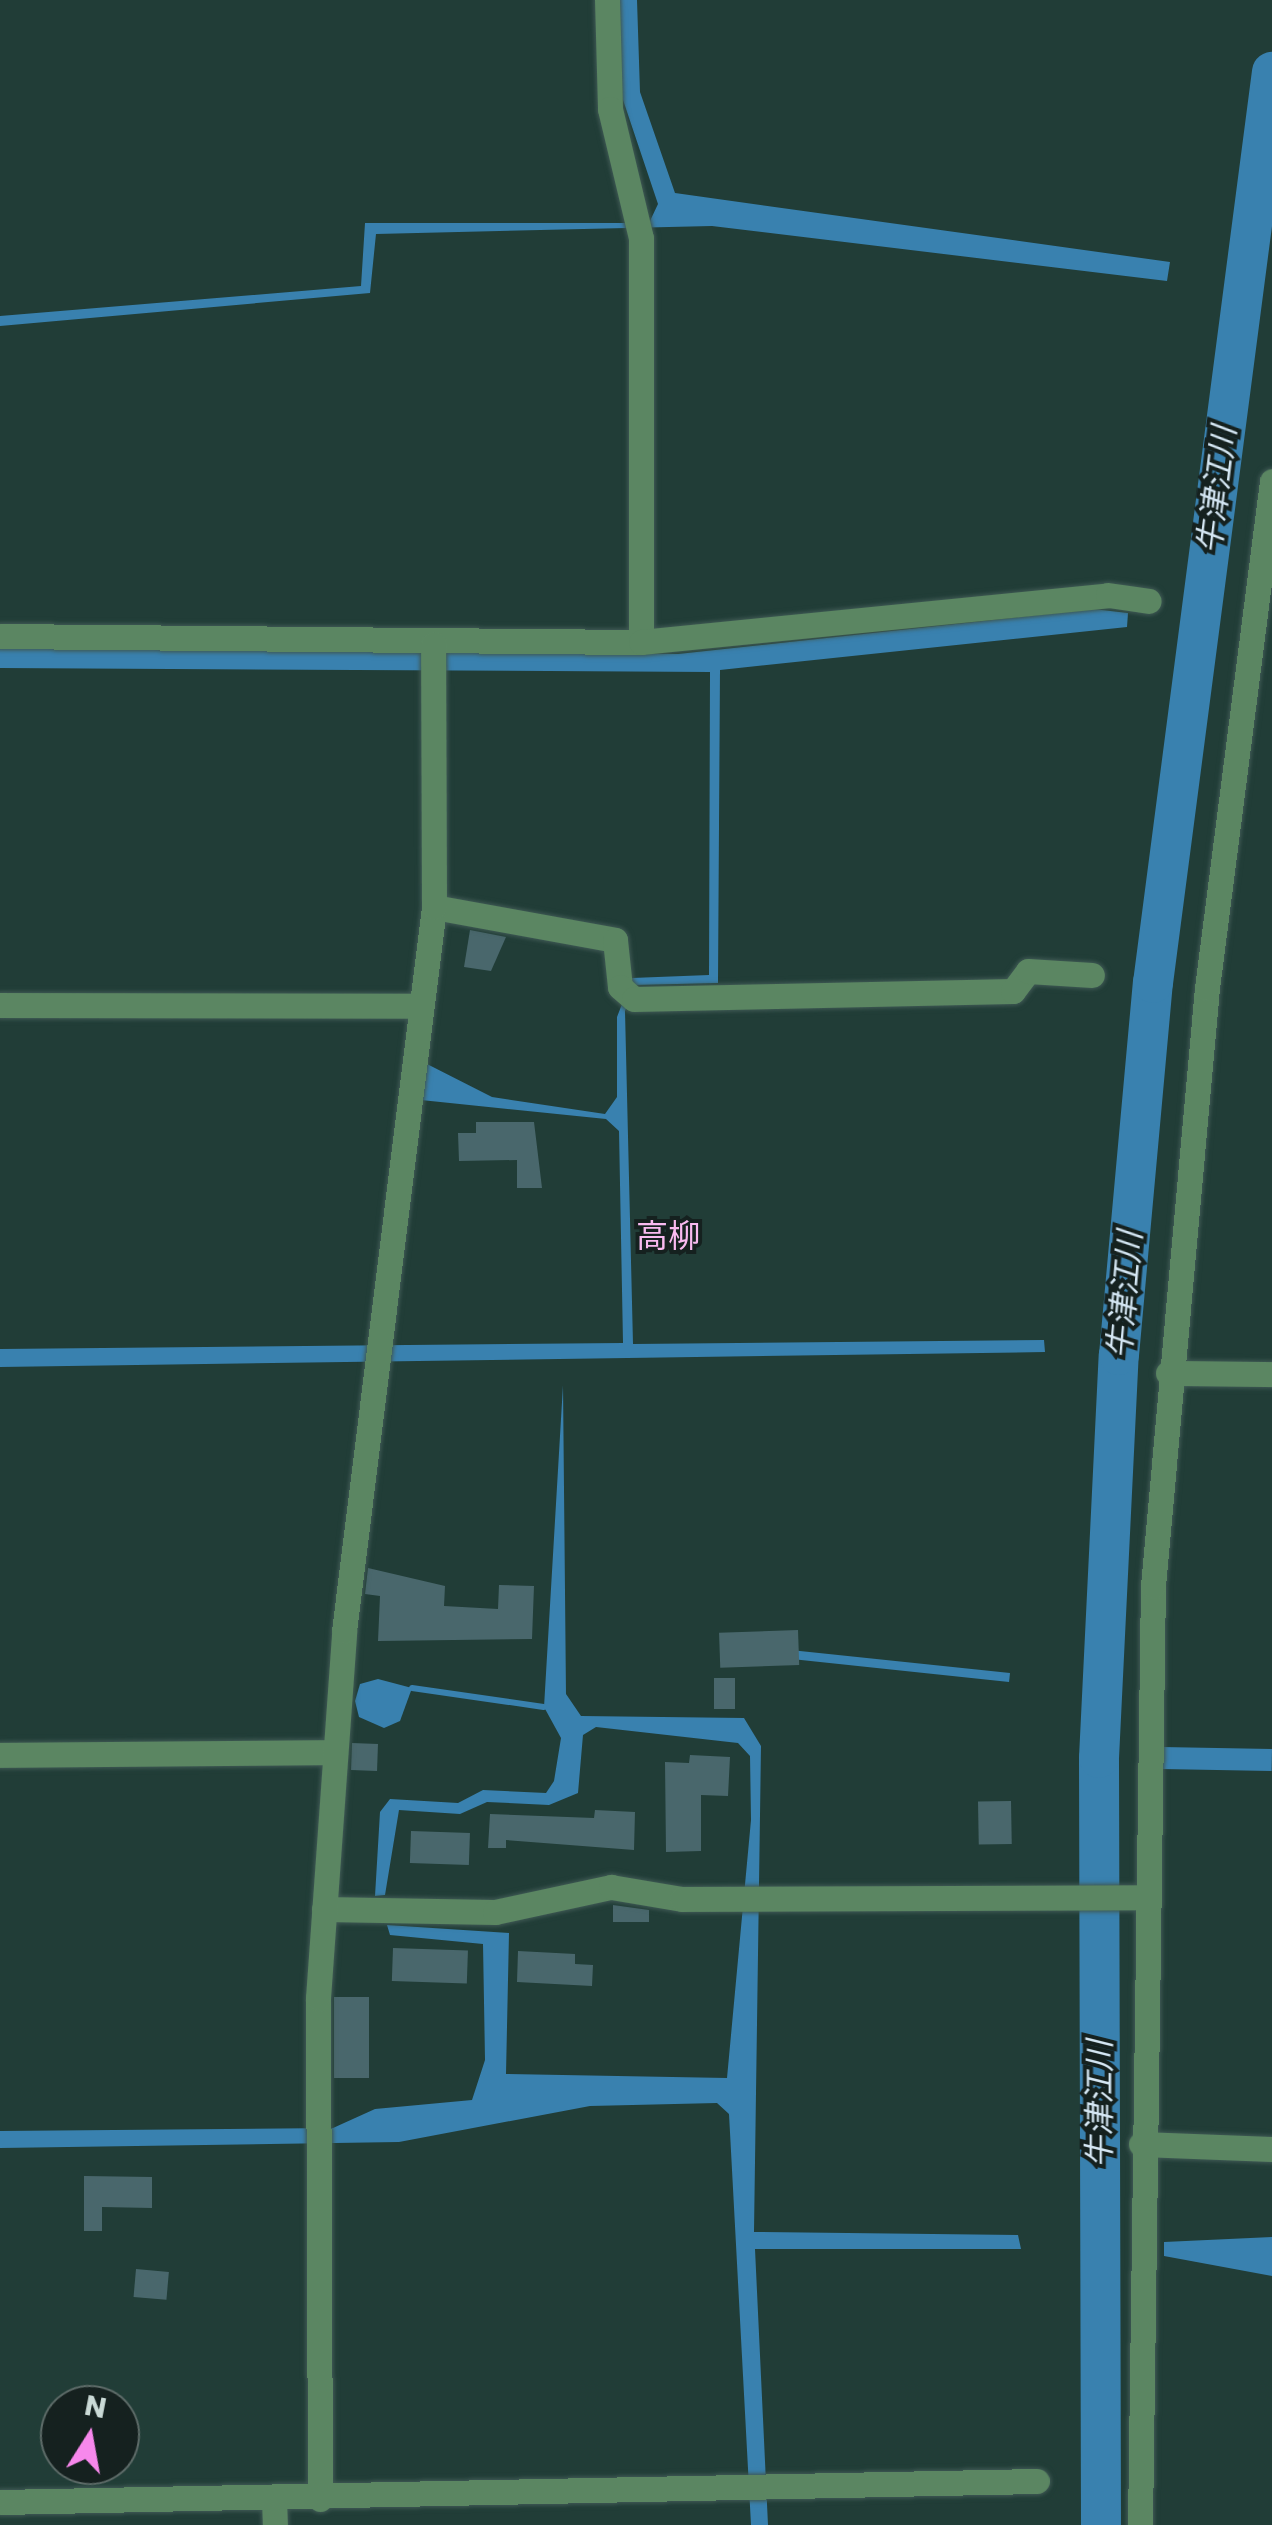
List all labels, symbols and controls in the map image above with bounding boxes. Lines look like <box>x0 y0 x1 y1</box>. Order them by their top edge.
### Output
water label: 牛津江川 <box>1190 424 1244 556</box>
district label: 高柳 <box>636 1217 700 1255</box>
water label: 牛津江川 <box>1100 1230 1150 1360</box>
water label: 牛津江川 <box>1081 2040 1119 2168</box>
north arrow <box>40 2385 140 2485</box>
text: N <box>81 2386 109 2428</box>

